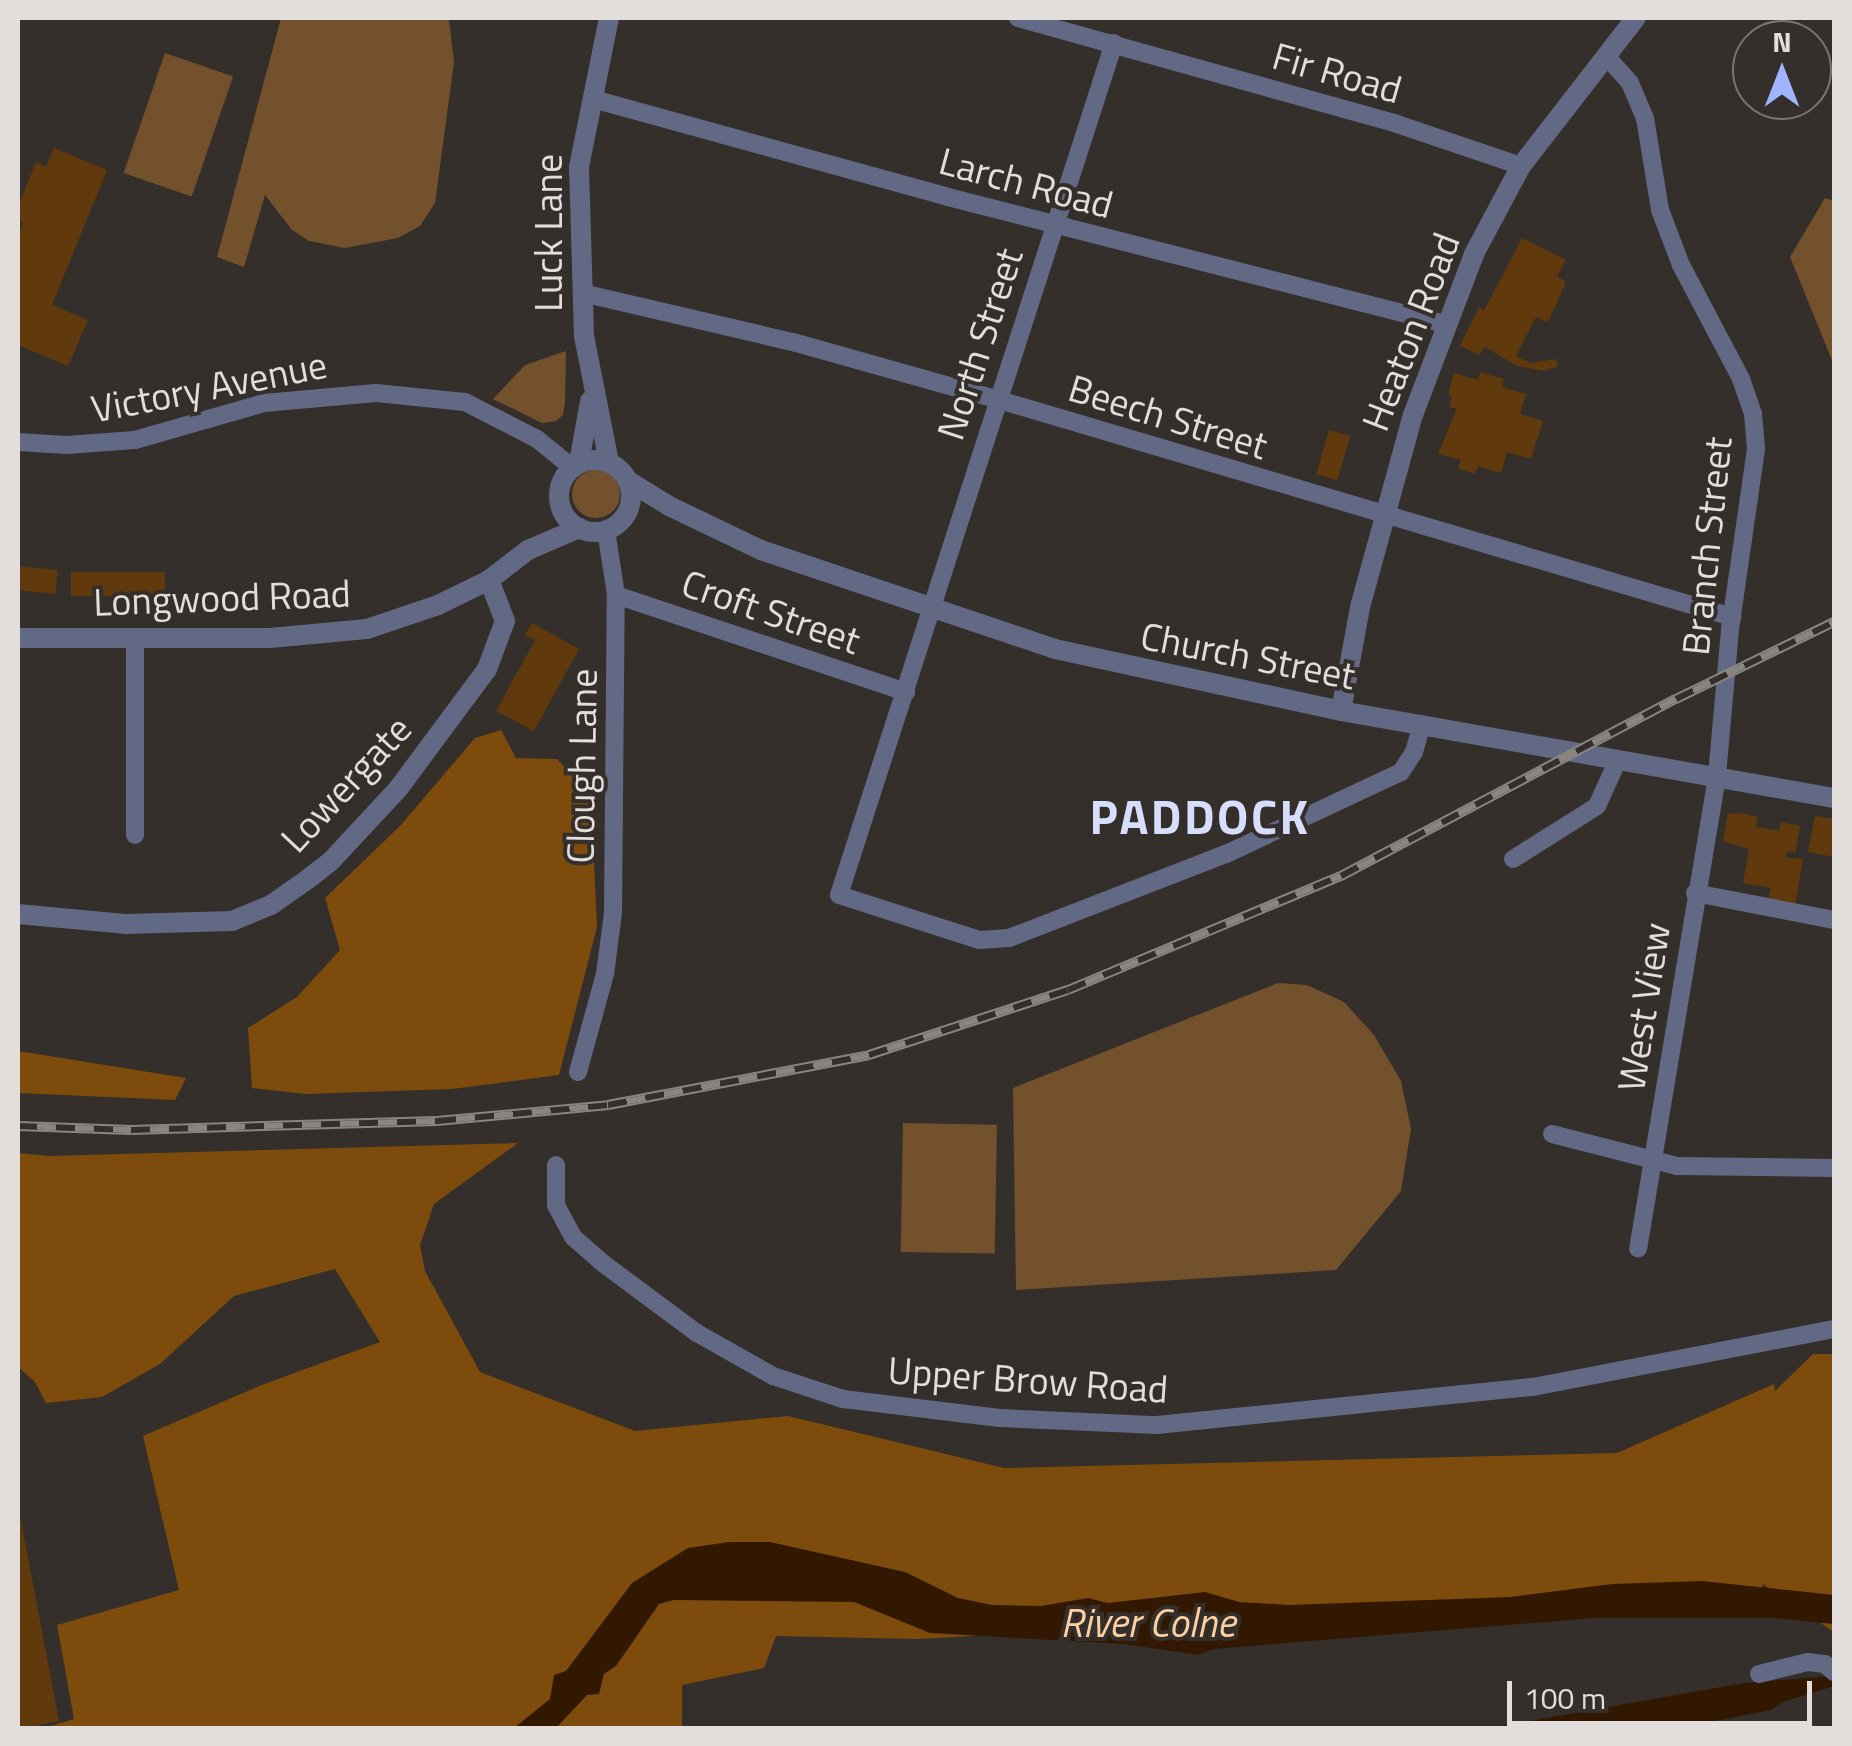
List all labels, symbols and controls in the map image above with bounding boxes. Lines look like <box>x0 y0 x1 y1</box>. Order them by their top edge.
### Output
north arrow <box>1732 20 1832 120</box>
text: N <box>1772 20 1792 63</box>
street label: Fir Road <box>1267 33 1407 113</box>
street label: Larch Road <box>934 138 1118 228</box>
street label: Luck Lane <box>526 154 572 312</box>
street label: Heaton Road <box>1352 227 1470 437</box>
street label: North Street <box>928 242 1032 446</box>
street label: Victory Avenue <box>87 342 331 432</box>
street label: Beech Street <box>1063 365 1273 469</box>
street label: Branch Street <box>1673 435 1741 657</box>
street label: Croft Street <box>676 560 866 664</box>
street label: Longwood Road <box>92 571 352 625</box>
street label: Church Street <box>1137 613 1359 699</box>
street label: Clough Lane <box>558 668 606 864</box>
street label: Lowergate <box>271 706 421 862</box>
district label: PADDOCK <box>1090 788 1310 846</box>
street label: West View <box>1608 920 1680 1094</box>
street label: Upper Brow Road <box>886 1347 1170 1413</box>
water label: River Colne <box>1061 1599 1235 1647</box>
scale bar <box>1512 1661 1817 1723</box>
text: 100 m <box>1524 1675 1606 1721</box>

